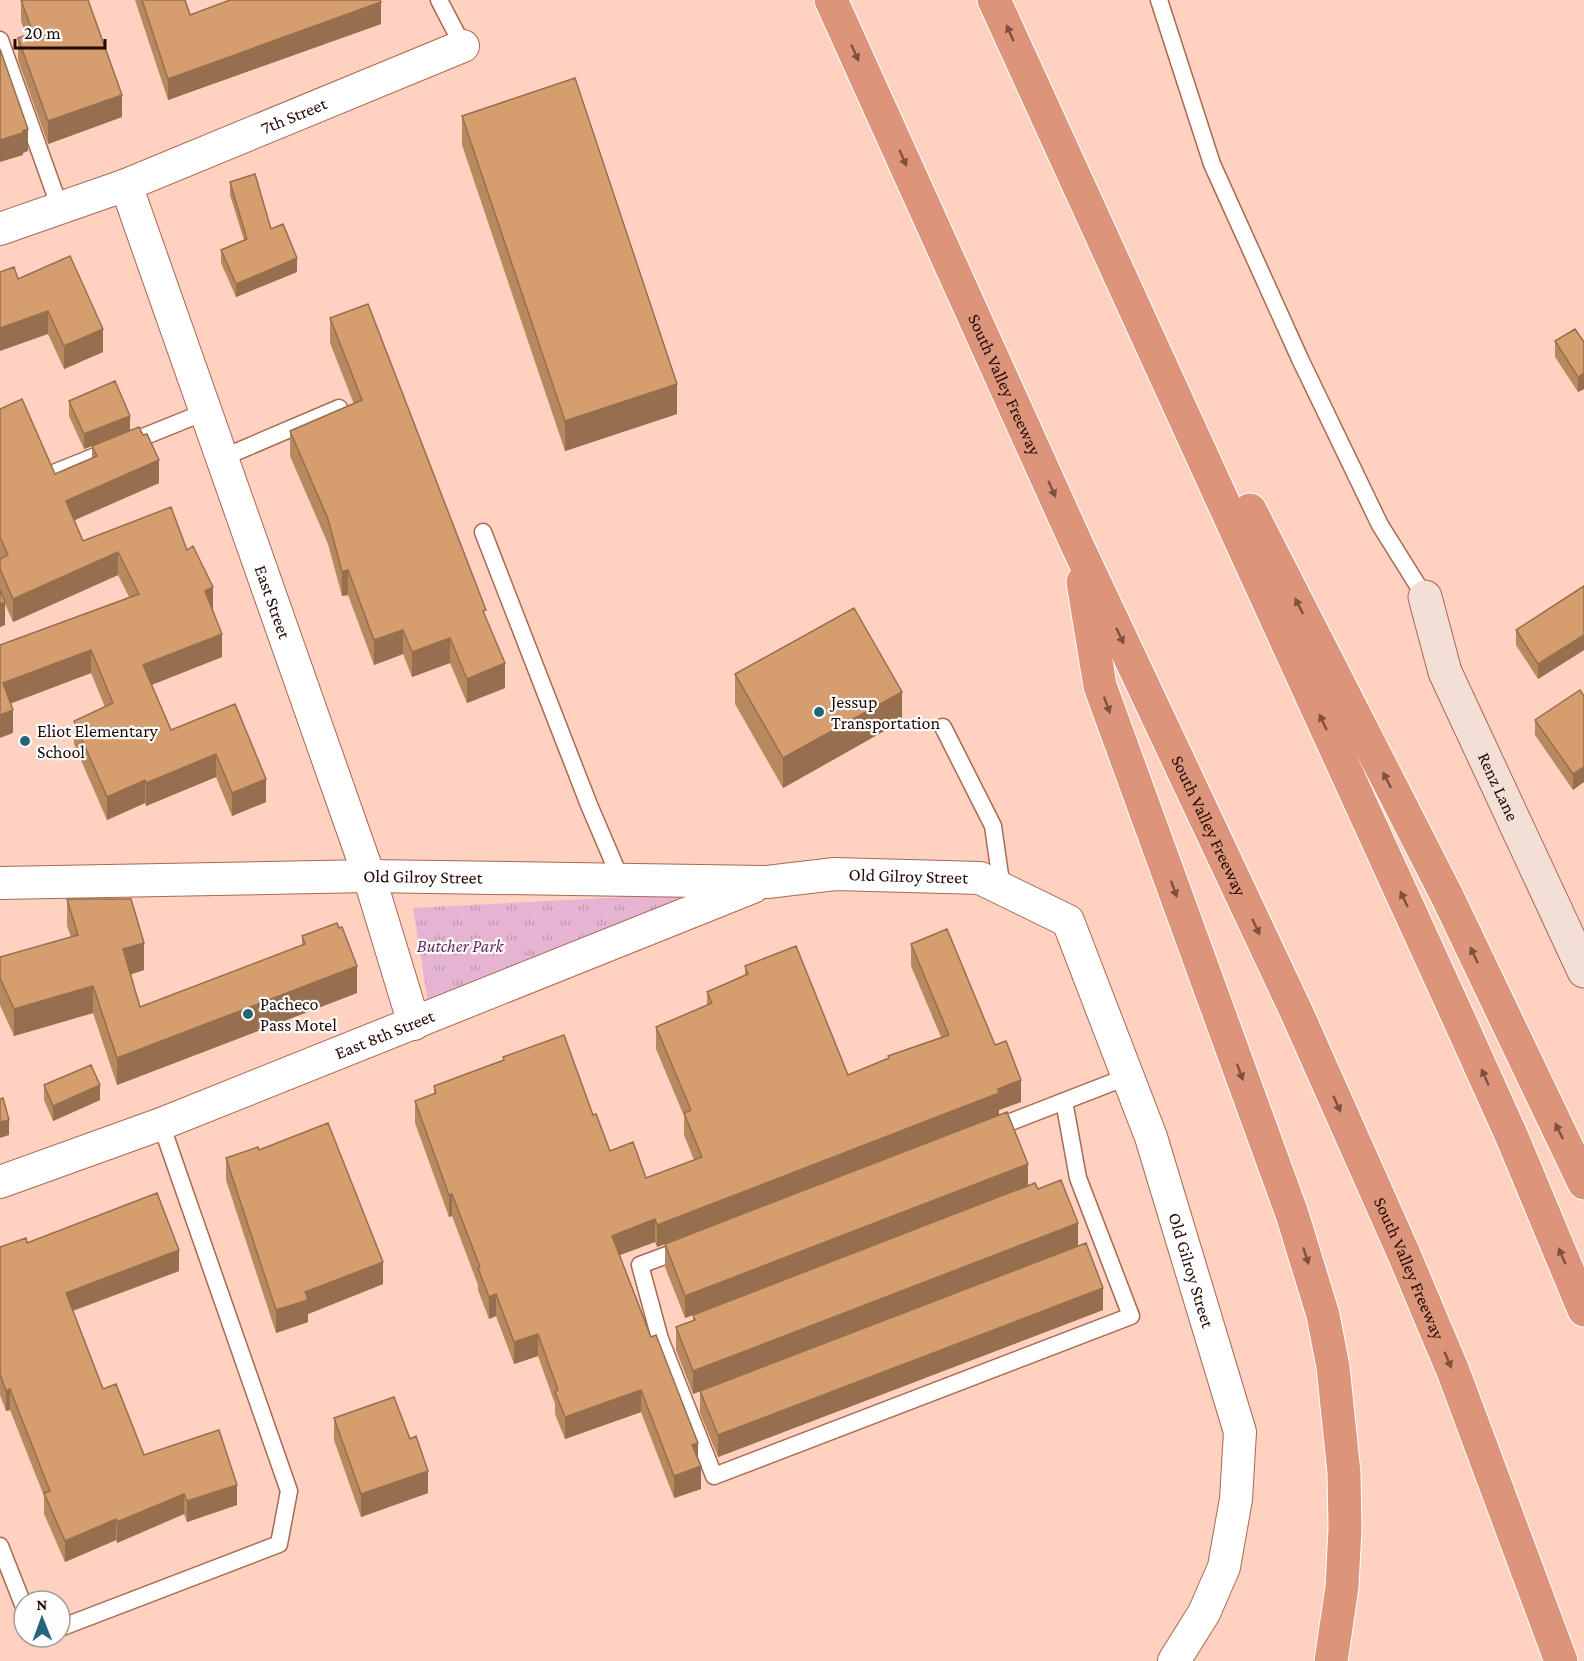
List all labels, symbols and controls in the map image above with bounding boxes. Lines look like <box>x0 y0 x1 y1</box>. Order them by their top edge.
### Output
scale bar <box>15 12 105 50</box>
text: 20 m <box>24 23 61 43</box>
one-way arrow <box>1005 25 1014 42</box>
one-way arrow <box>850 44 860 62</box>
street label: 7th Street <box>258 93 331 138</box>
one-way arrow <box>898 150 908 168</box>
street label: South Valley Freeway <box>964 311 1045 459</box>
one-way arrow <box>1048 481 1057 498</box>
street label: East Street <box>250 562 295 642</box>
one-way arrow <box>1294 598 1304 615</box>
one-way arrow <box>1116 627 1125 644</box>
place label: Jessup Transportation <box>829 692 940 733</box>
one-way arrow <box>1103 696 1113 714</box>
marker: Jessup Transportation <box>812 705 826 719</box>
one-way arrow <box>1319 713 1328 730</box>
place label: Eliot Elementary School <box>37 721 159 762</box>
marker: Eliot Elementary School <box>18 734 32 748</box>
street label: Renz Lane <box>1474 749 1523 824</box>
street label: South Valley Freeway <box>1167 752 1251 900</box>
one-way arrow <box>1383 772 1392 789</box>
street label: Old Gilroy Street <box>848 864 969 888</box>
street label: Old Gilroy Street <box>363 866 484 888</box>
one-way arrow <box>1169 880 1179 898</box>
one-way arrow <box>1400 891 1409 908</box>
one-way arrow <box>1252 918 1261 935</box>
park label: Butcher Park <box>417 936 504 956</box>
one-way arrow <box>1470 946 1479 963</box>
place label: Pacheco Pass Motel <box>260 994 337 1035</box>
street label: East 8th Street <box>332 1005 438 1063</box>
marker: Pacheco Pass Motel <box>241 1007 255 1021</box>
one-way arrow <box>1236 1063 1246 1081</box>
one-way arrow <box>1480 1068 1489 1085</box>
one-way arrow <box>1333 1095 1342 1112</box>
one-way arrow <box>1554 1122 1563 1139</box>
street label: South Valley Freeway <box>1370 1194 1449 1343</box>
street label: Old Gilroy Street <box>1164 1210 1218 1331</box>
one-way arrow <box>1557 1246 1567 1264</box>
one-way arrow <box>1301 1247 1311 1265</box>
one-way arrow <box>1444 1351 1453 1369</box>
north arrow <box>12 1589 72 1649</box>
text: N <box>36 1596 47 1613</box>

